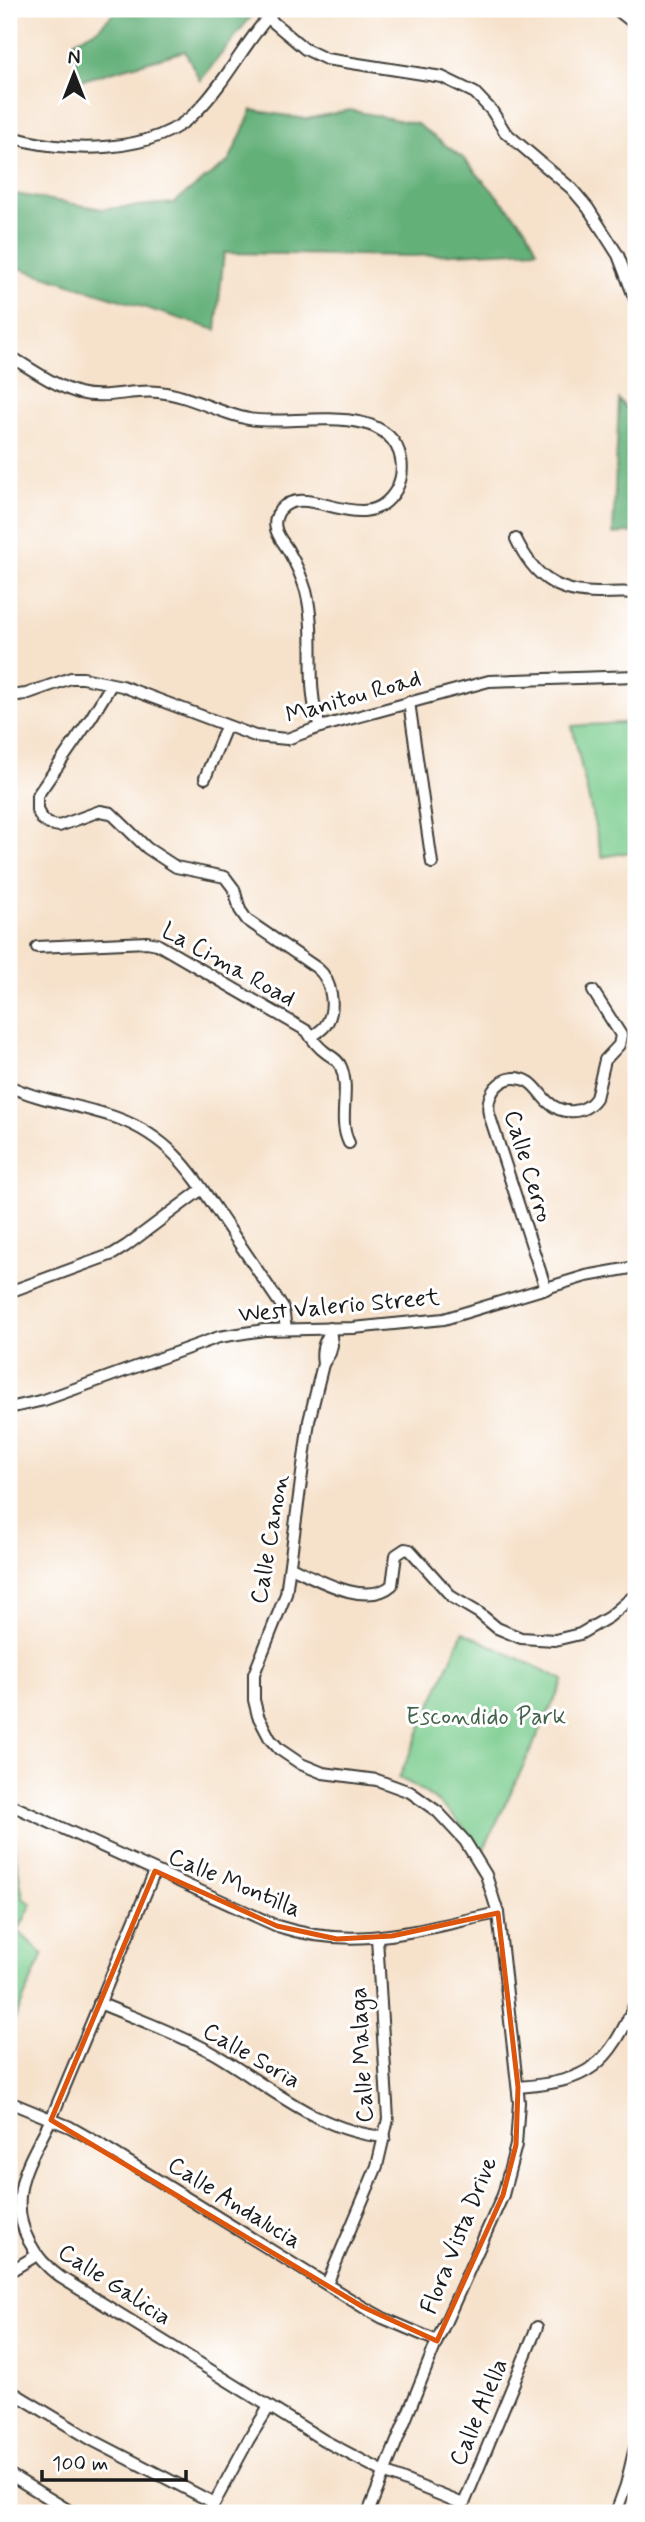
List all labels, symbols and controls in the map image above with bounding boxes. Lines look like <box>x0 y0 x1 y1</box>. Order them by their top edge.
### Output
north arrow <box>38 38 108 108</box>
text: N <box>68 46 80 71</box>
street label: Manitou Road <box>282 663 425 732</box>
street label: La Cima Road <box>156 916 301 1015</box>
street label: Calle Cerro <box>496 1107 559 1226</box>
street label: West Valerio Street <box>237 1282 441 1331</box>
street label: Calle Canon <box>244 1472 297 1607</box>
park label: Escondido Park <box>406 1702 566 1733</box>
street label: Calle Montilla <box>163 1842 306 1925</box>
street label: Calle Malaga <box>343 1986 384 2124</box>
street label: Calle Soria <box>197 2016 306 2097</box>
street label: Calle Andalucia <box>162 2150 307 2257</box>
street label: Flora Vista Drive <box>414 2152 505 2319</box>
street label: Calle Galicia <box>52 2237 177 2333</box>
street label: Calle Alella <box>443 2354 516 2471</box>
scale bar <box>42 2438 186 2482</box>
text: 100 m <box>52 2450 108 2478</box>

